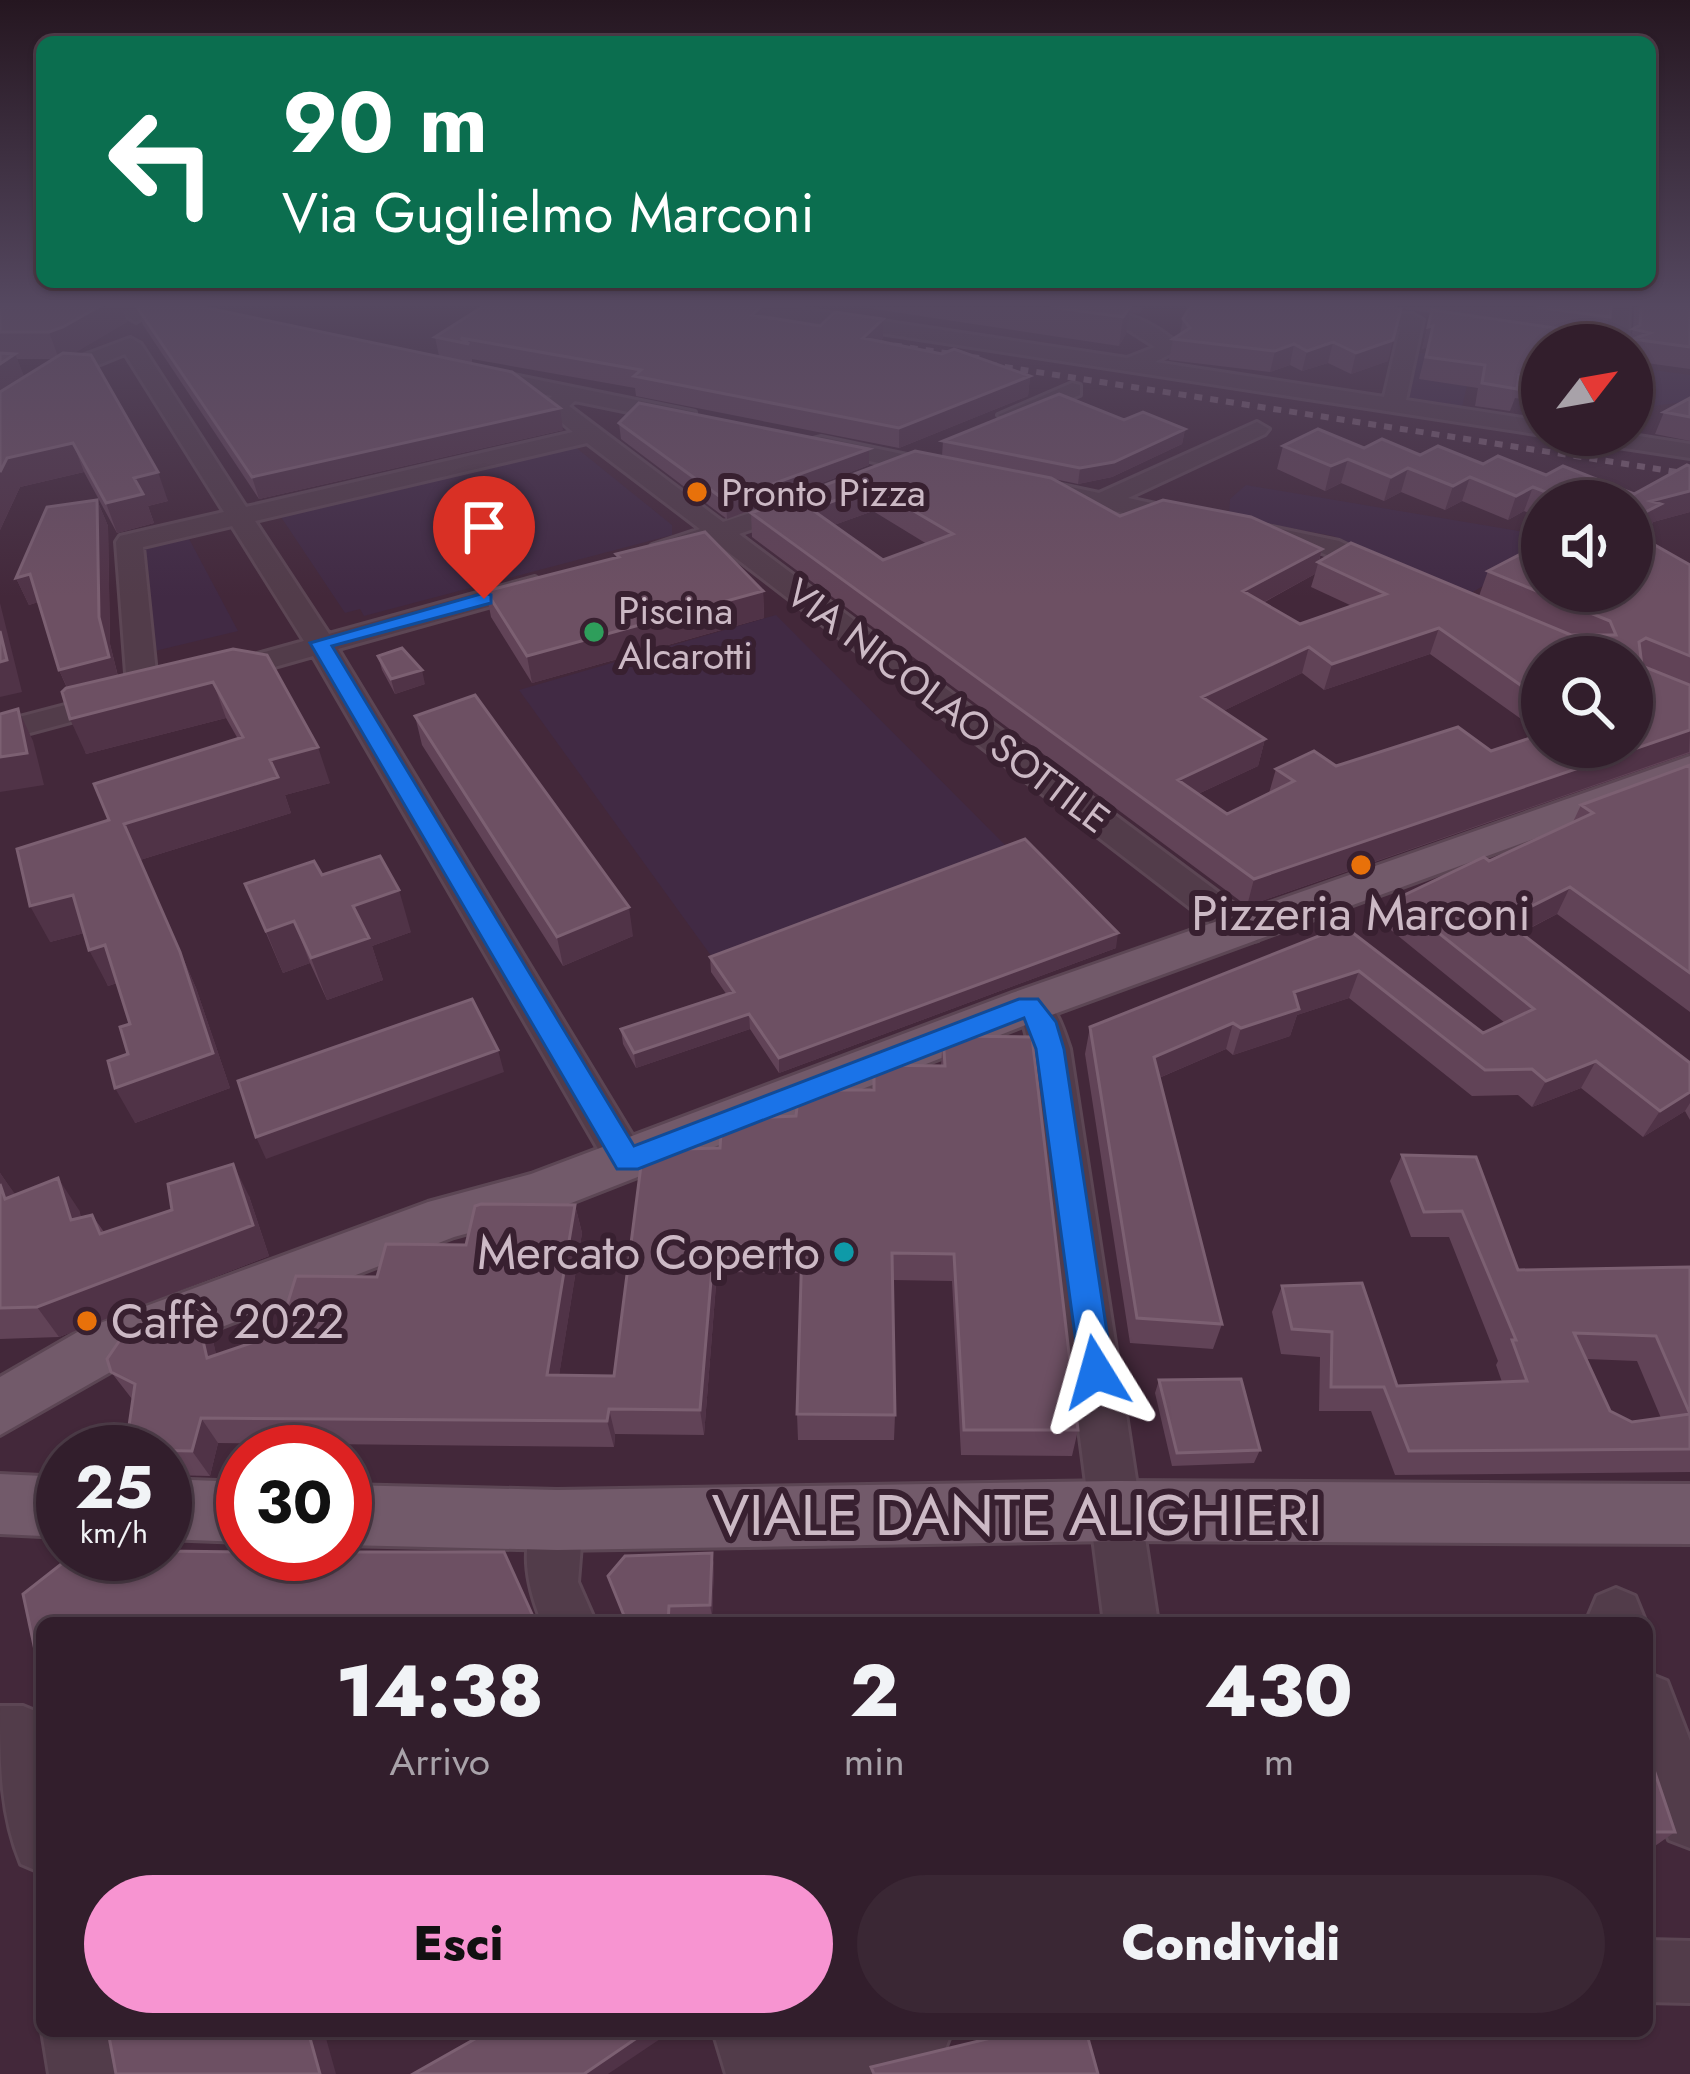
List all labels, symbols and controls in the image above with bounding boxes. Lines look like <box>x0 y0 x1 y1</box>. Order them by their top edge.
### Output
text: 90 m <box>282 62 488 184</box>
icon: left <box>84 84 240 240</box>
text: Via Guglielmo Marconi <box>282 174 814 252</box>
north arrow <box>1521 324 1653 456</box>
map controls <box>1521 324 1653 768</box>
place label: Pronto Pizza <box>721 464 926 521</box>
pin <box>433 476 535 599</box>
marker: Pronto Pizza <box>684 479 710 505</box>
button: sound <box>1521 480 1653 612</box>
icon: arrive <box>451 494 517 560</box>
street label: VIA NICOLAO SOTTILE <box>774 565 1122 847</box>
place label: Piscina Alcarotti <box>618 582 753 684</box>
marker: Piscina Alcarotti <box>581 619 607 645</box>
button: search <box>1521 636 1653 768</box>
marker: Pizzeria Marconi <box>1348 852 1374 878</box>
place label: Pizzeria Marconi <box>1191 879 1531 948</box>
place label: Mercato Coperto <box>477 1218 820 1287</box>
marker: Mercato Coperto <box>831 1239 857 1265</box>
place label: Caffè 2022 <box>111 1287 344 1356</box>
marker: Caffè 2022 <box>74 1308 100 1334</box>
position arrow <box>1033 1309 1159 1435</box>
speed limit sign: 30 <box>216 1425 372 1581</box>
text: 25 <box>75 1444 153 1531</box>
street label: VIALE DANTE ALIGHIERI <box>712 1474 1322 1556</box>
text: km/h <box>80 1511 148 1554</box>
text: 14:38 <box>336 1639 544 1743</box>
text: 2 <box>850 1639 899 1743</box>
text: 430 <box>1205 1639 1353 1743</box>
text: Arrivo <box>390 1733 490 1790</box>
text: min <box>844 1733 905 1790</box>
text: m <box>1264 1733 1294 1790</box>
button: Esci <box>84 1875 833 2013</box>
button: Condividi <box>857 1875 1605 2013</box>

